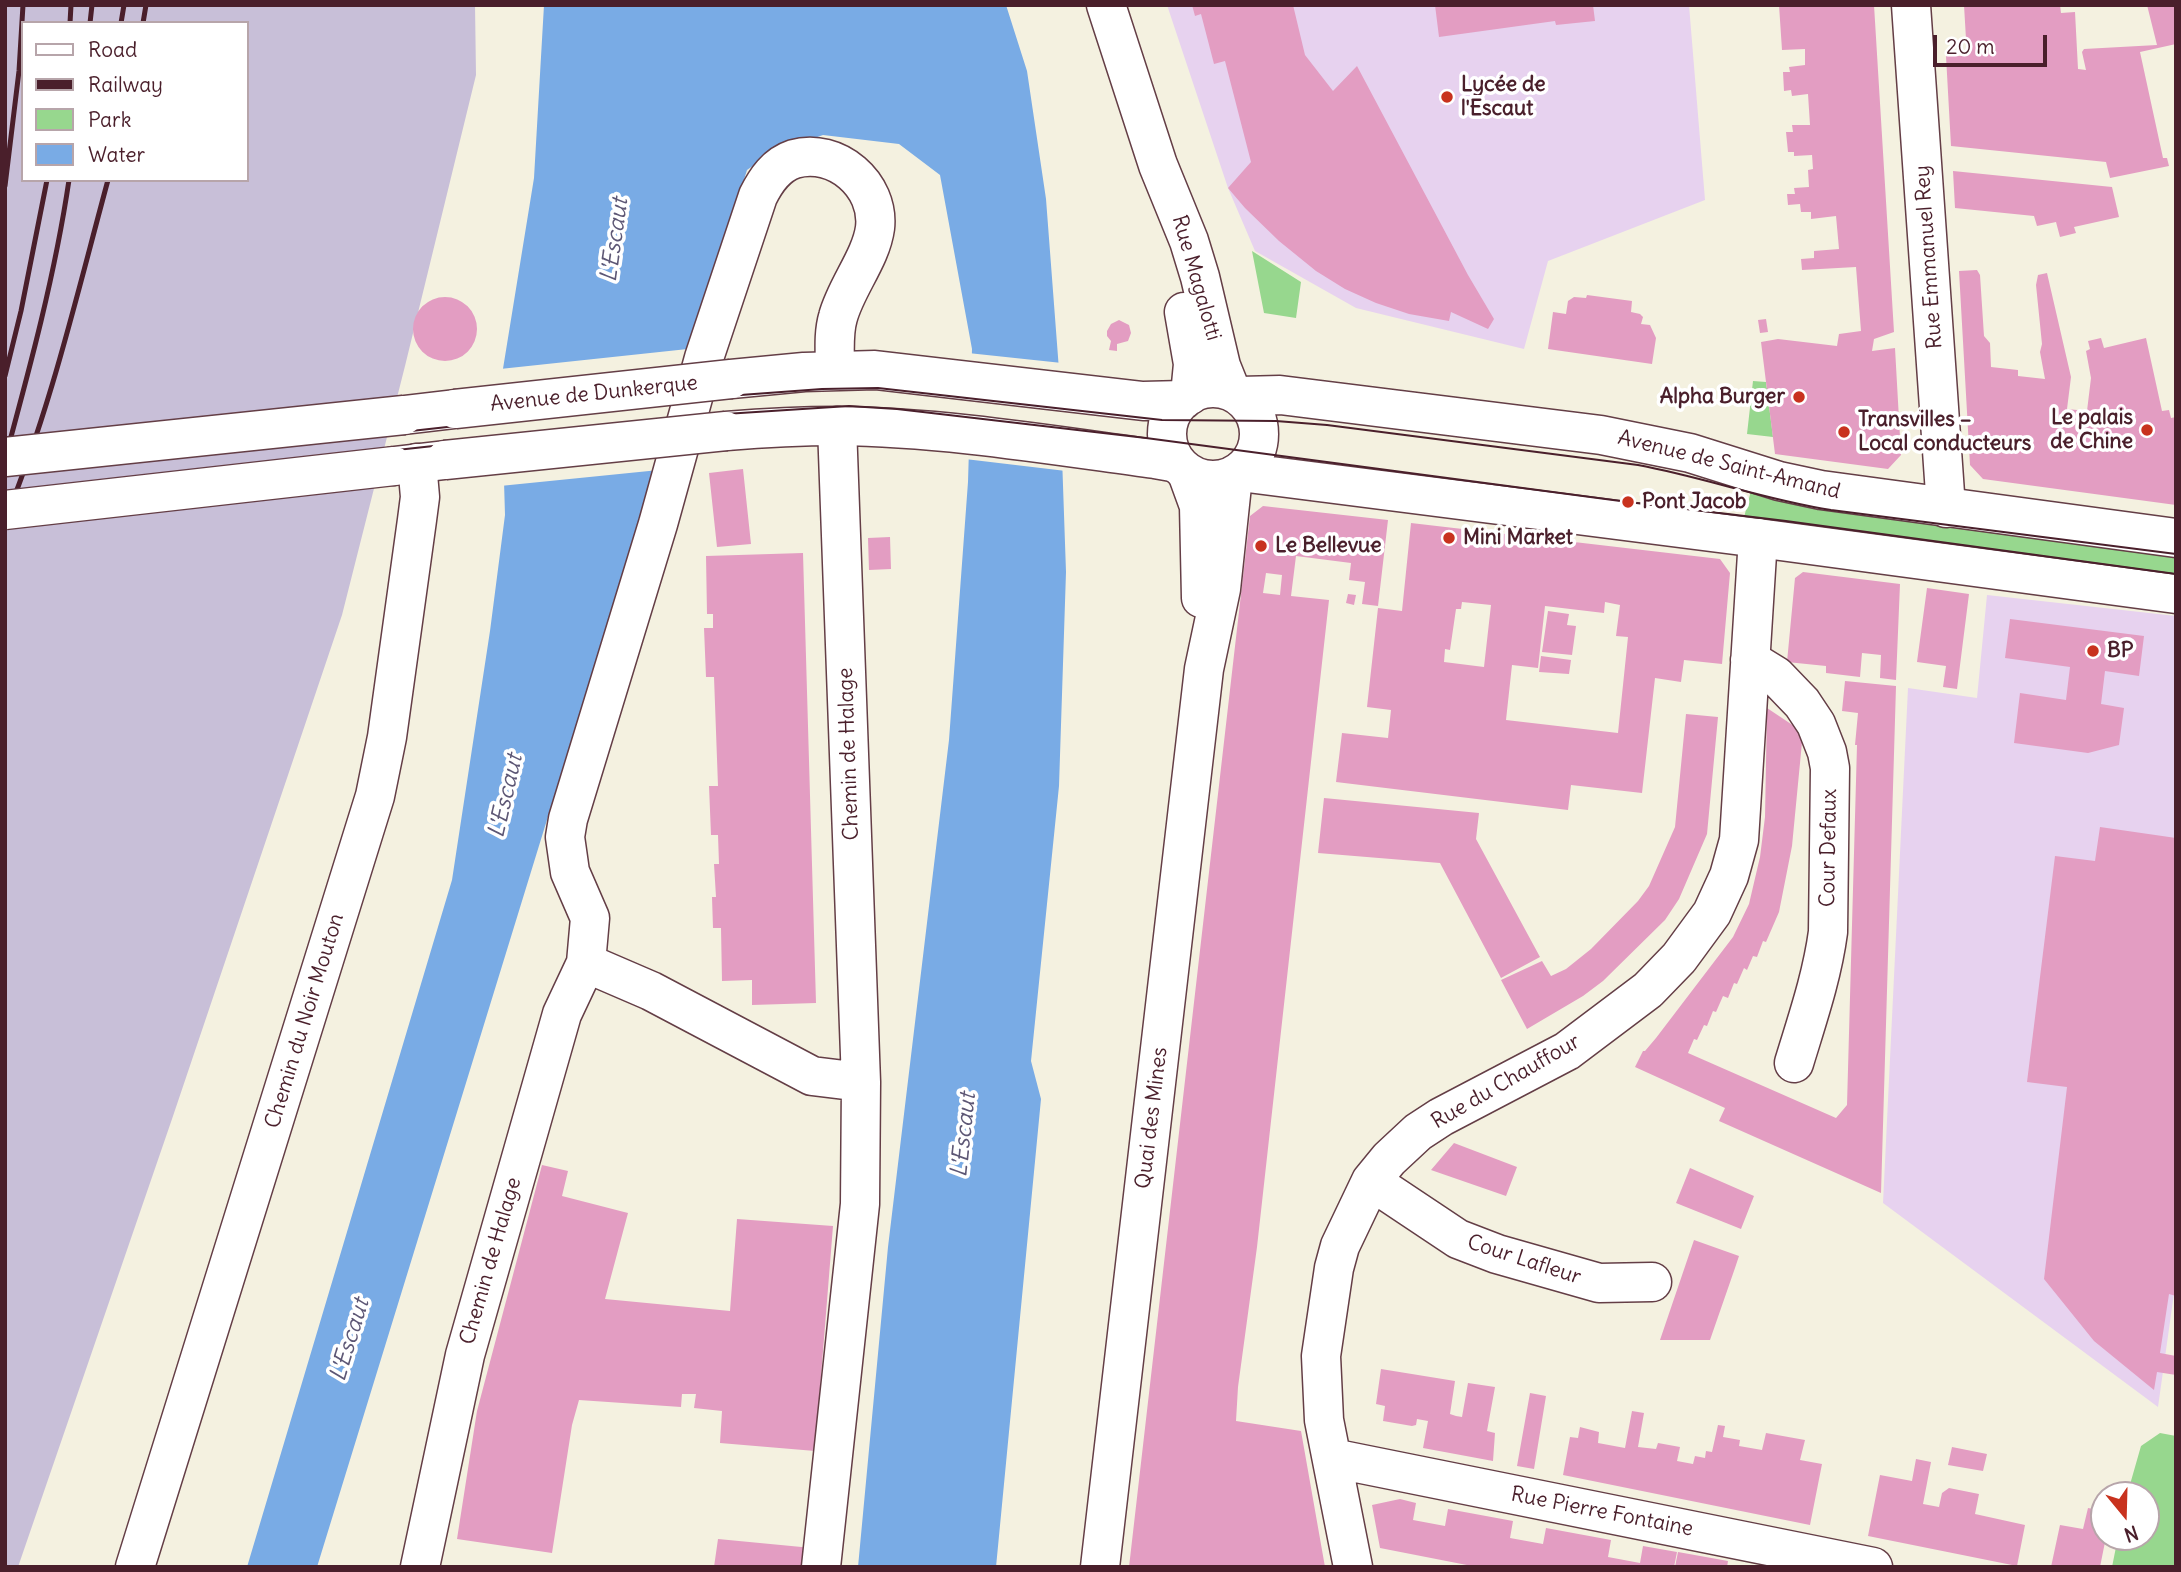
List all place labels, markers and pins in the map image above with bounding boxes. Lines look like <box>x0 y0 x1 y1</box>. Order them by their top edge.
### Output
place label: Lycée de l'Escaut <box>1461 72 1546 122</box>
marker: Lycée de l'Escaut <box>1439 89 1455 105</box>
place label: Alpha Burger <box>1660 384 1785 410</box>
marker: Alpha Burger <box>1791 389 1807 405</box>
place label: Le palais de Chine <box>2050 405 2133 455</box>
place label: Transvilles – Local conducteurs <box>1858 407 2031 457</box>
marker: Le palais de Chine <box>2139 422 2155 438</box>
marker: Transvilles – Local conducteurs <box>1836 424 1852 440</box>
place label: Pont Jacob <box>1642 489 1746 515</box>
marker: Pont Jacob <box>1620 494 1636 510</box>
place label: Mini Market <box>1463 525 1573 551</box>
marker: Mini Market <box>1441 530 1457 546</box>
place label: Le Bellevue <box>1275 533 1382 559</box>
marker: Le Bellevue <box>1253 538 1269 554</box>
place label: BP <box>2107 638 2133 664</box>
marker: BP <box>2085 643 2101 659</box>

